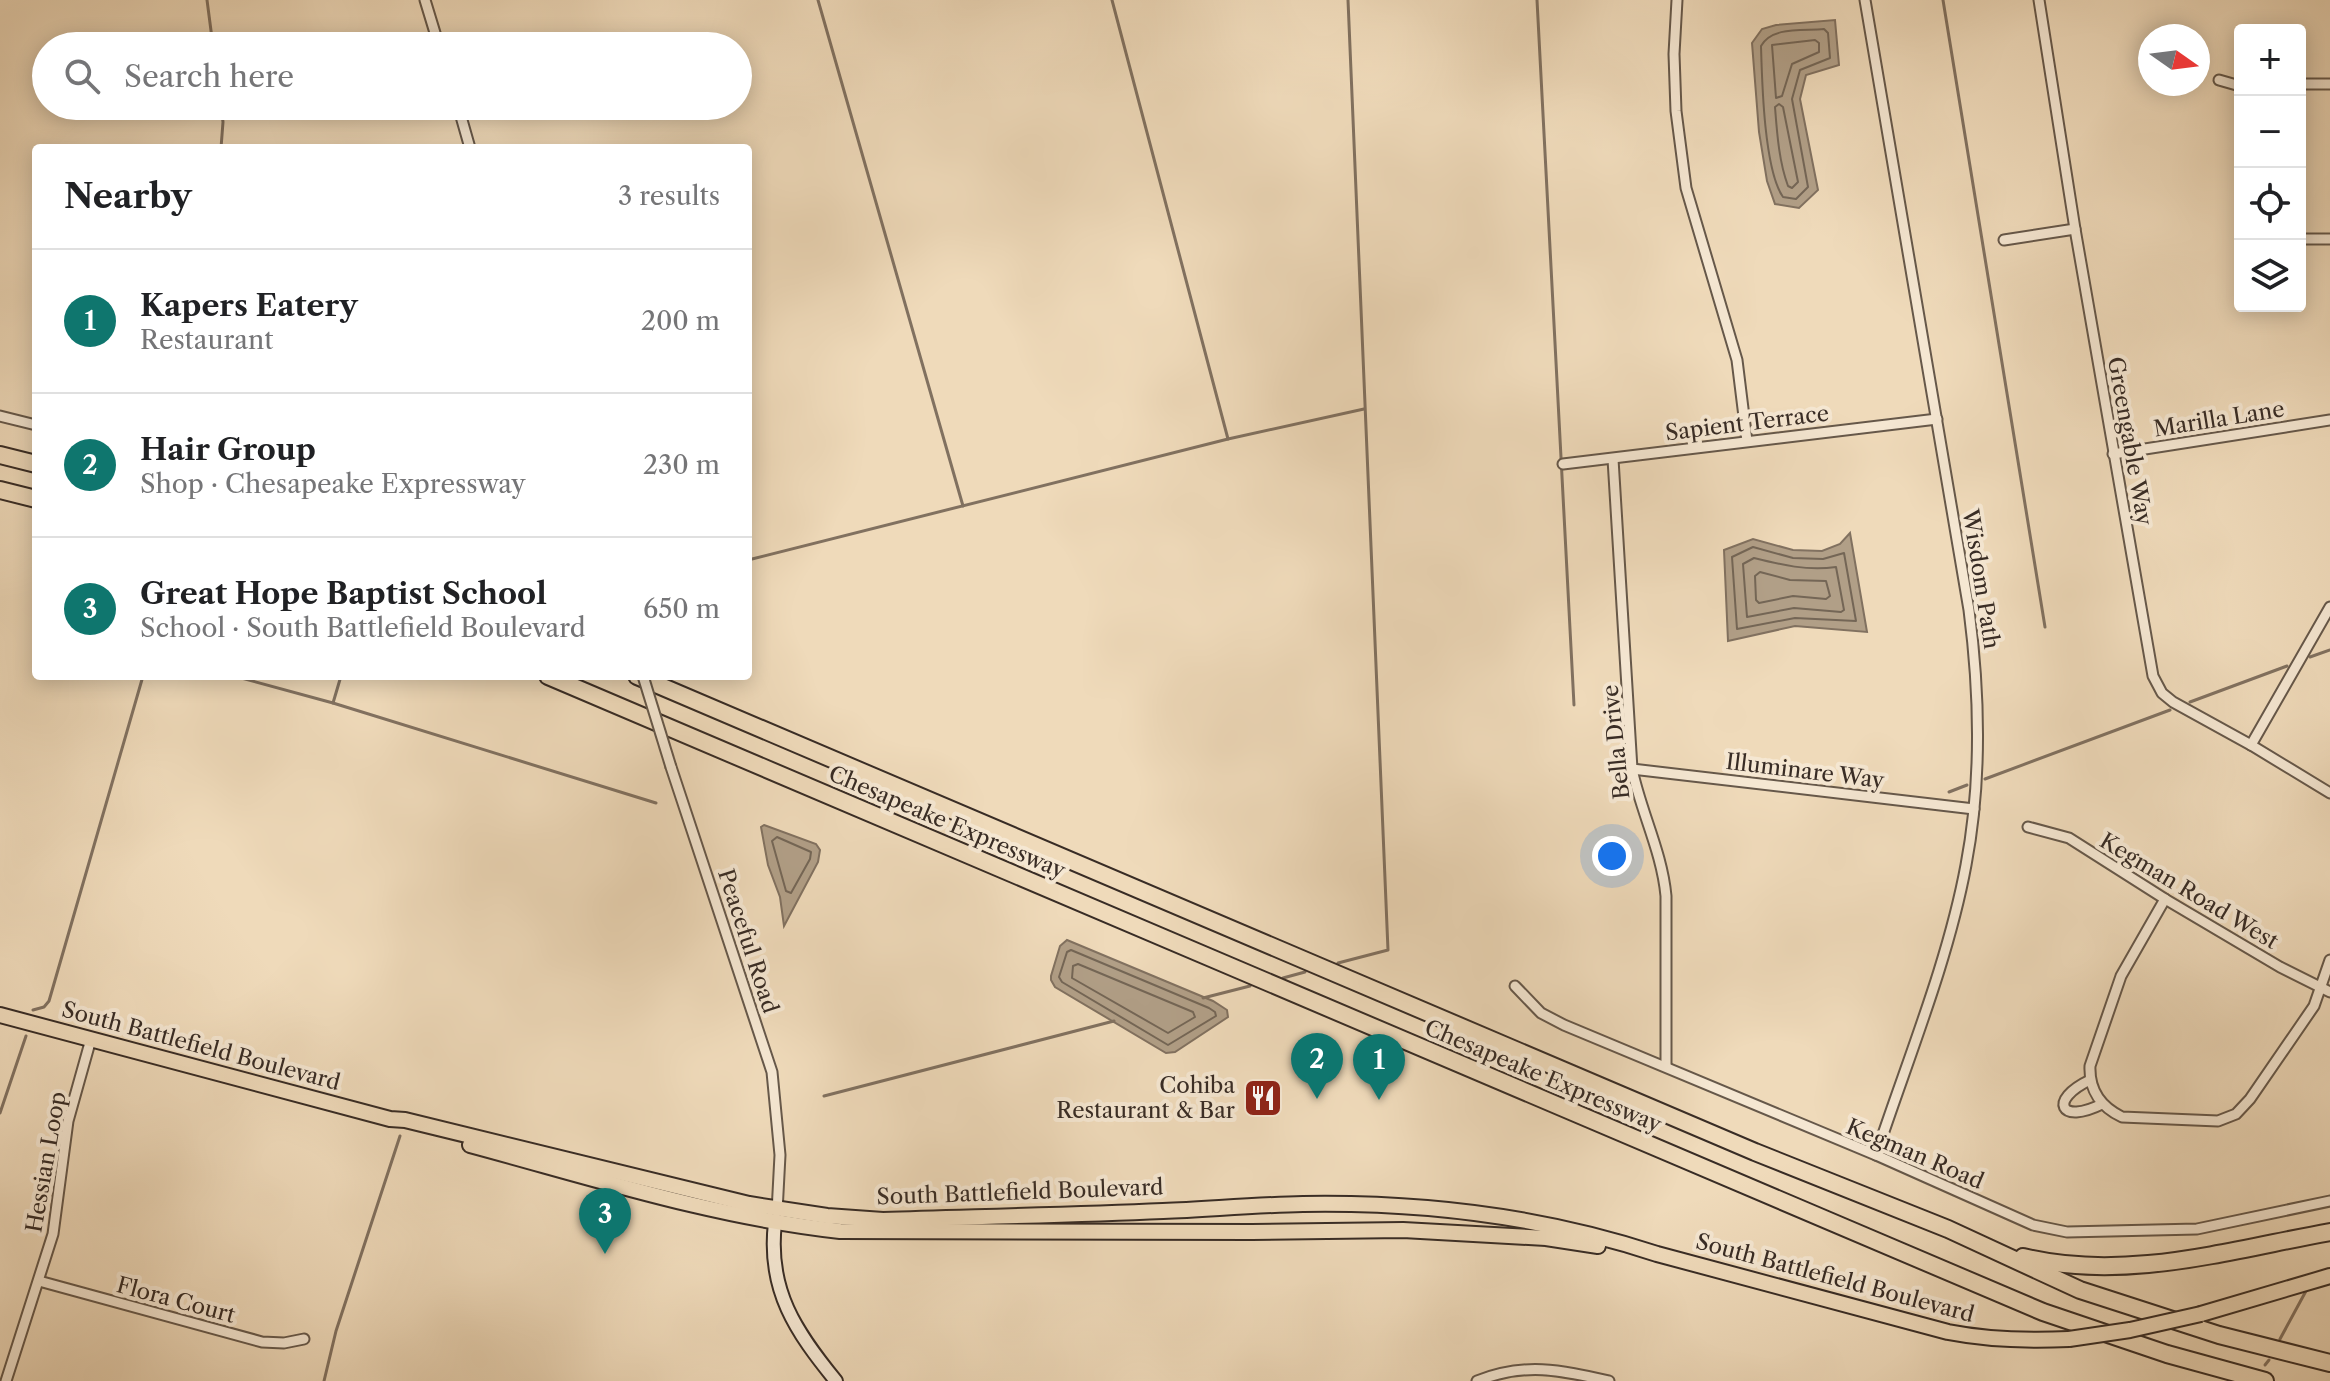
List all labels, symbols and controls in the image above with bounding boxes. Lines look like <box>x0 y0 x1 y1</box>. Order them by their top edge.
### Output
north arrow <box>2138 24 2210 96</box>
map controls <box>2234 24 2306 312</box>
button: + <box>2234 24 2306 96</box>
search box <box>32 32 752 120</box>
icon: search <box>60 54 104 98</box>
text: Search here <box>124 58 294 95</box>
button: − <box>2234 96 2306 168</box>
button: locate <box>2234 168 2306 240</box>
text: Nearby <box>64 175 192 217</box>
text: 3 results <box>618 180 720 212</box>
button: layers <box>2234 240 2306 312</box>
text: Kapers Eatery <box>140 287 358 324</box>
text: 1 <box>84 305 96 337</box>
text: 200 m <box>641 305 720 337</box>
text: Restaurant <box>140 324 274 356</box>
street label: Greengable Way <box>2102 355 2158 528</box>
street label: Marilla Lane <box>2152 395 2286 443</box>
street label: Sapient Terrace <box>1664 400 1830 446</box>
text: Hair Group <box>140 431 316 468</box>
text: 2 <box>82 449 98 481</box>
text: 230 m <box>643 449 720 481</box>
text: Shop · Chesapeake Expressway <box>140 468 526 500</box>
street label: Wisdom Path <box>1956 506 2005 651</box>
text: Great Hope Baptist School <box>140 575 547 612</box>
text: 3 <box>83 593 97 625</box>
text: 650 m <box>643 593 720 625</box>
text: School · South Battlefield Boulevard <box>140 612 586 644</box>
street label: Bella Drive <box>1597 683 1635 801</box>
street label: Illuminare Way <box>1724 748 1886 794</box>
street label: Chesapeake Expressway <box>825 760 1070 884</box>
street label: Kegman Road West <box>2095 827 2283 955</box>
your location <box>1592 836 1632 876</box>
street label: Peaceful Road <box>712 866 784 1016</box>
street label: South Battlefield Boulevard <box>59 996 343 1096</box>
street label: Chesapeake Expressway <box>1421 1014 1666 1138</box>
pin: 2 <box>1291 1033 1343 1099</box>
pin: 1 <box>1353 1034 1405 1100</box>
place label: Cohiba Restaurant & Bar <box>1056 1072 1235 1124</box>
restaurant icon: Cohiba Restaurant & Bar <box>1242 1077 1284 1119</box>
street label: Hessian Loop <box>20 1089 72 1235</box>
street label: Kegman Road <box>1842 1113 1988 1195</box>
street label: South Battlefield Boulevard <box>876 1173 1164 1211</box>
pin: 3 <box>579 1188 631 1254</box>
street label: South Battlefield Boulevard <box>1693 1228 1977 1328</box>
street label: Flora Court <box>114 1271 238 1329</box>

